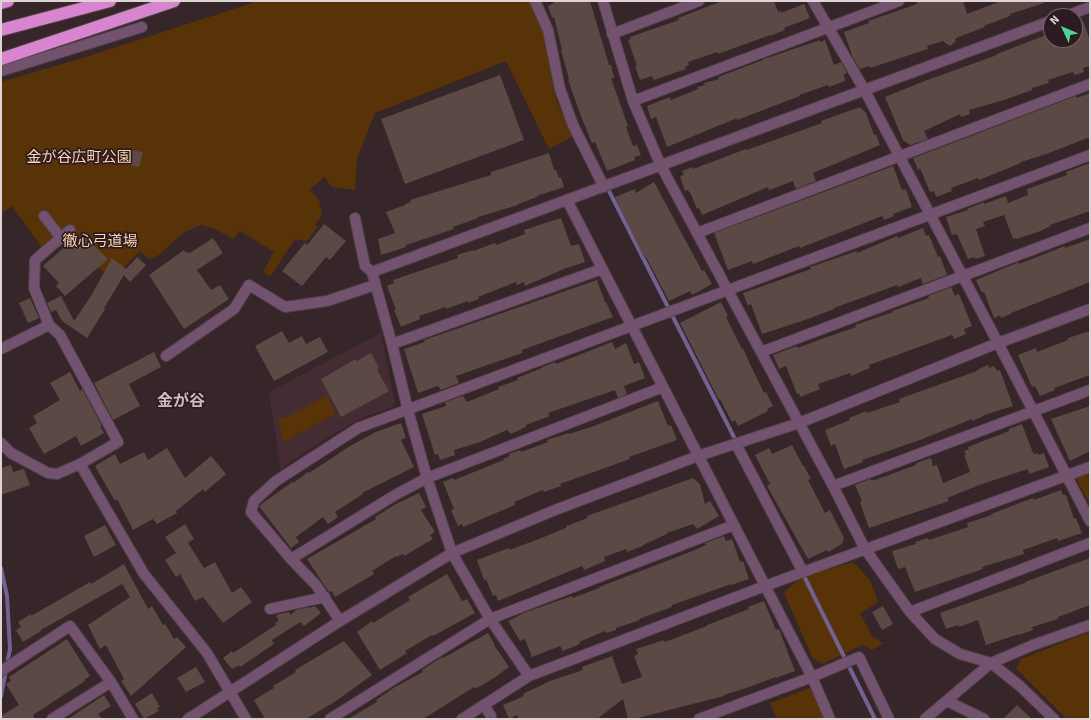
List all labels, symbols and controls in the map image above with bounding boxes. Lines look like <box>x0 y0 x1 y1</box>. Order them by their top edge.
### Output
north arrow <box>1043 8 1083 48</box>
text: N <box>1047 13 1062 27</box>
park label: 金が谷広町公園 <box>27 149 131 167</box>
park label: 徹心弓道場 <box>63 233 137 251</box>
district label: 金が谷 <box>157 392 205 412</box>

